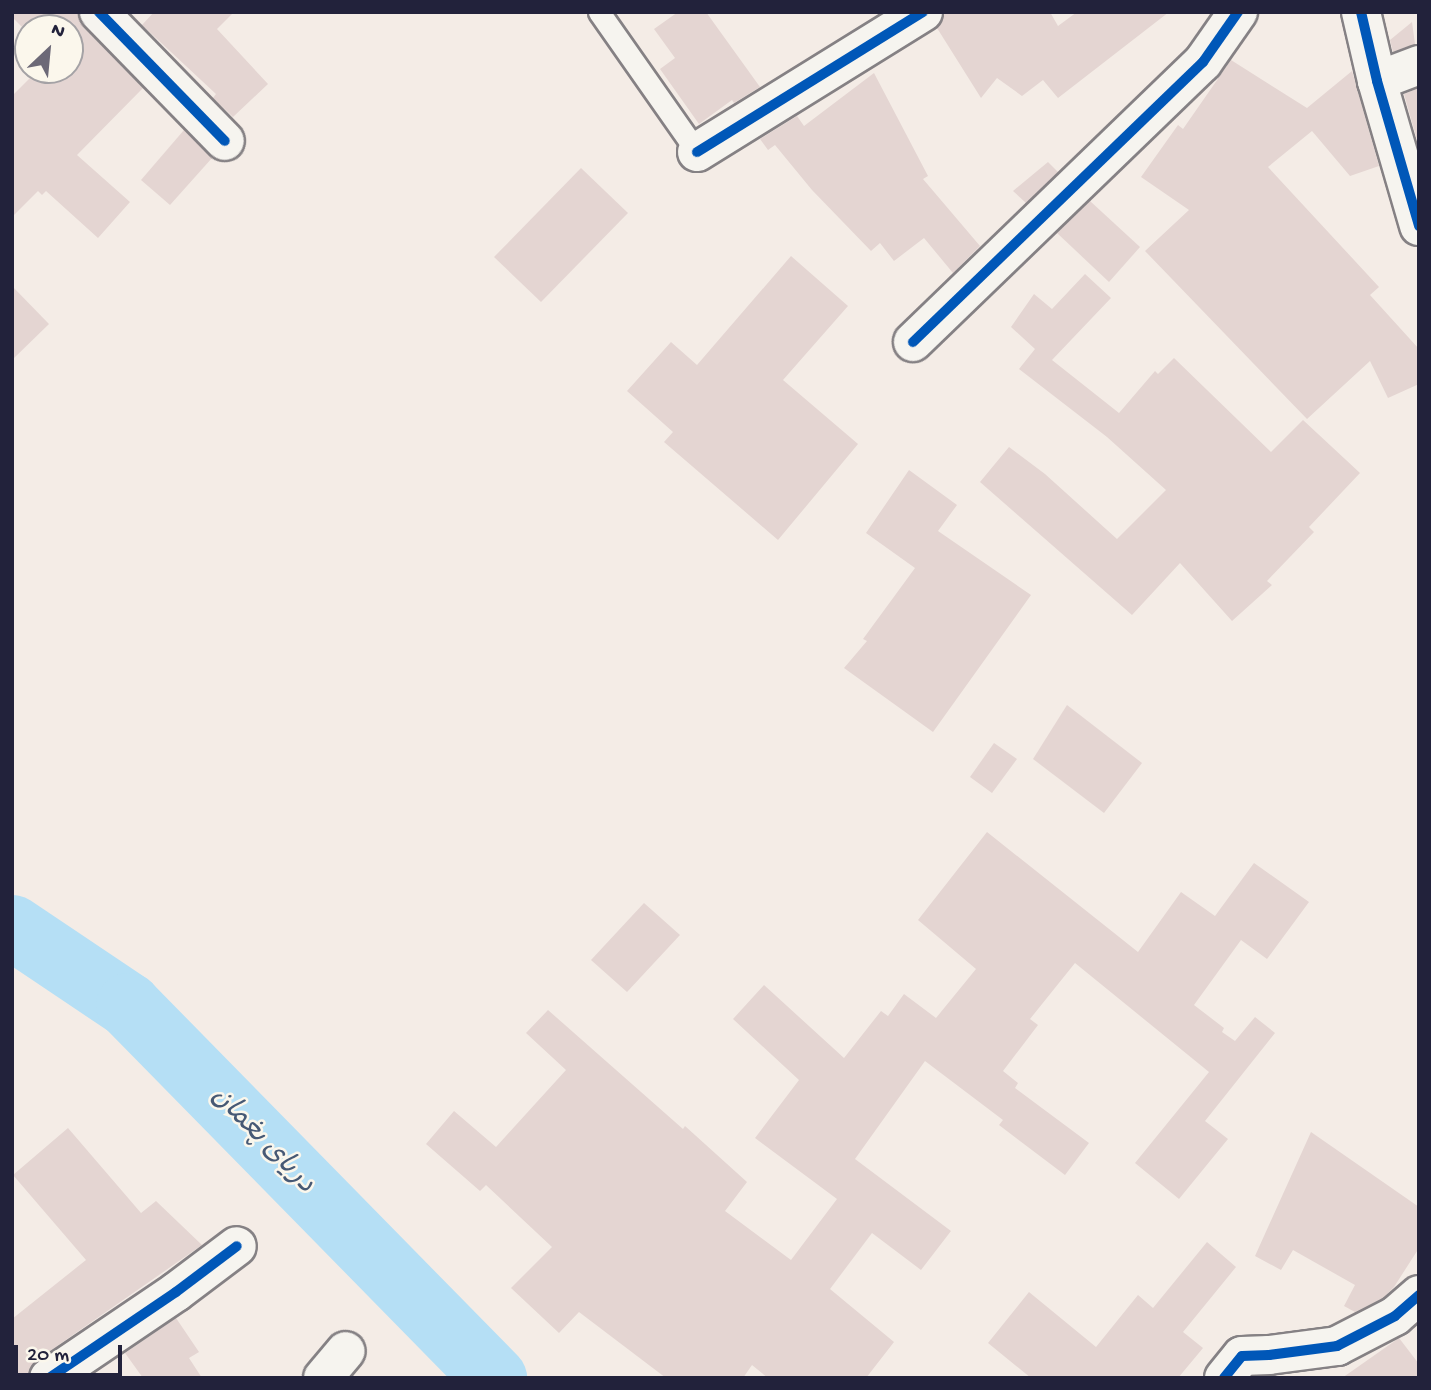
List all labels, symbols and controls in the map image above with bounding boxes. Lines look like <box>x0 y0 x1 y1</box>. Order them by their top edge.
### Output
north arrow <box>14 14 84 84</box>
text: N <box>47 18 68 45</box>
water label: دریای پغمان <box>203 1081 321 1201</box>
scale bar <box>18 1330 126 1374</box>
text: 20 m <box>27 1344 69 1369</box>

